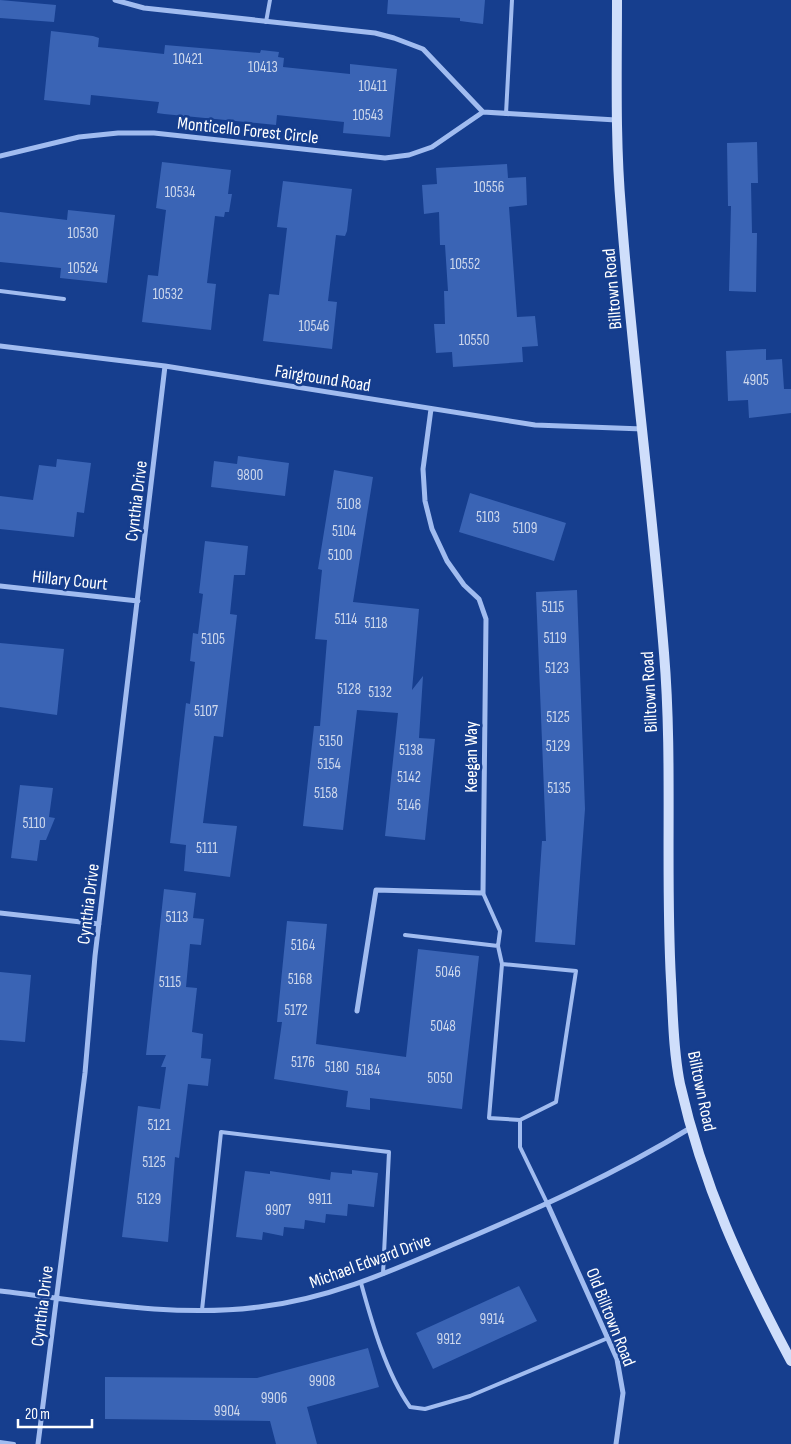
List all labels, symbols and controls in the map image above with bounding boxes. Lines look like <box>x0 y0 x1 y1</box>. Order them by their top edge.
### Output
house number: 10421 <box>173 50 204 69</box>
house number: 10413 <box>248 58 278 77</box>
house number: 10411 <box>359 77 388 96</box>
house number: 10543 <box>353 106 383 125</box>
street label: Monticello Forest Circle <box>176 113 320 148</box>
house number: 10556 <box>474 178 504 197</box>
house number: 10534 <box>165 183 195 202</box>
house number: 10530 <box>68 224 98 243</box>
street label: Billtown Road <box>598 247 627 330</box>
house number: 10552 <box>450 255 480 274</box>
house number: 10524 <box>68 259 98 278</box>
house number: 10532 <box>153 285 183 304</box>
house number: 10546 <box>299 317 329 336</box>
house number: 10550 <box>459 331 489 350</box>
street label: Fairground Road <box>274 361 372 396</box>
house number: 4905 <box>743 371 769 390</box>
street label: Cynthia Drive <box>121 459 152 543</box>
house number: 9800 <box>237 466 263 485</box>
house number: 5108 <box>337 495 361 514</box>
house number: 5103 <box>476 508 500 527</box>
house number: 5109 <box>513 519 537 538</box>
house number: 5104 <box>332 522 356 541</box>
house number: 5100 <box>328 546 352 565</box>
street label: Hillary Court <box>31 566 109 595</box>
house number: 5115 <box>542 598 564 617</box>
house number: 5114 <box>335 610 357 629</box>
house number: 5118 <box>364 614 388 633</box>
house number: 5119 <box>543 629 567 648</box>
house number: 5105 <box>201 630 225 649</box>
street label: Billtown Road <box>637 651 662 733</box>
house number: 5123 <box>545 659 569 678</box>
house number: 5128 <box>337 680 361 699</box>
house number: 5132 <box>368 683 392 702</box>
house number: 5107 <box>194 702 218 721</box>
house number: 5125 <box>546 708 570 727</box>
street label: Keegan Way <box>461 721 482 793</box>
house number: 5150 <box>319 732 343 751</box>
house number: 5129 <box>546 737 570 756</box>
house number: 5138 <box>399 741 423 760</box>
house number: 5154 <box>317 755 341 774</box>
house number: 5142 <box>397 768 421 787</box>
house number: 5135 <box>547 779 571 798</box>
house number: 5158 <box>314 784 338 803</box>
house number: 5146 <box>397 796 421 815</box>
house number: 5110 <box>22 814 46 833</box>
house number: 5111 <box>196 839 219 858</box>
street label: Cynthia Drive <box>73 862 104 946</box>
house number: 5113 <box>166 908 188 927</box>
house number: 5164 <box>291 936 315 955</box>
house number: 5046 <box>435 963 461 982</box>
house number: 5168 <box>288 970 312 989</box>
house number: 5115 <box>159 973 181 992</box>
house number: 5172 <box>284 1001 308 1020</box>
house number: 5048 <box>430 1017 456 1036</box>
street label: Billtown Road <box>683 1049 720 1133</box>
house number: 5176 <box>291 1053 315 1072</box>
house number: 5180 <box>325 1058 349 1077</box>
house number: 5184 <box>356 1061 380 1080</box>
house number: 5050 <box>427 1069 453 1088</box>
house number: 5121 <box>148 1116 171 1135</box>
house number: 5125 <box>142 1153 166 1172</box>
house number: 5129 <box>137 1190 161 1209</box>
house number: 9911 <box>308 1190 333 1209</box>
house number: 9907 <box>265 1201 291 1220</box>
street label: Michael Edward Drive <box>307 1230 434 1293</box>
street label: Cynthia Drive <box>27 1264 58 1348</box>
street label: Old Billtown Road <box>581 1265 640 1369</box>
house number: 9914 <box>480 1310 504 1329</box>
house number: 9912 <box>437 1330 461 1349</box>
house number: 9908 <box>309 1372 335 1391</box>
house number: 9906 <box>261 1389 287 1408</box>
scale bar <box>18 1396 91 1428</box>
house number: 9904 <box>214 1402 240 1421</box>
text: 20 m <box>25 1405 50 1424</box>

